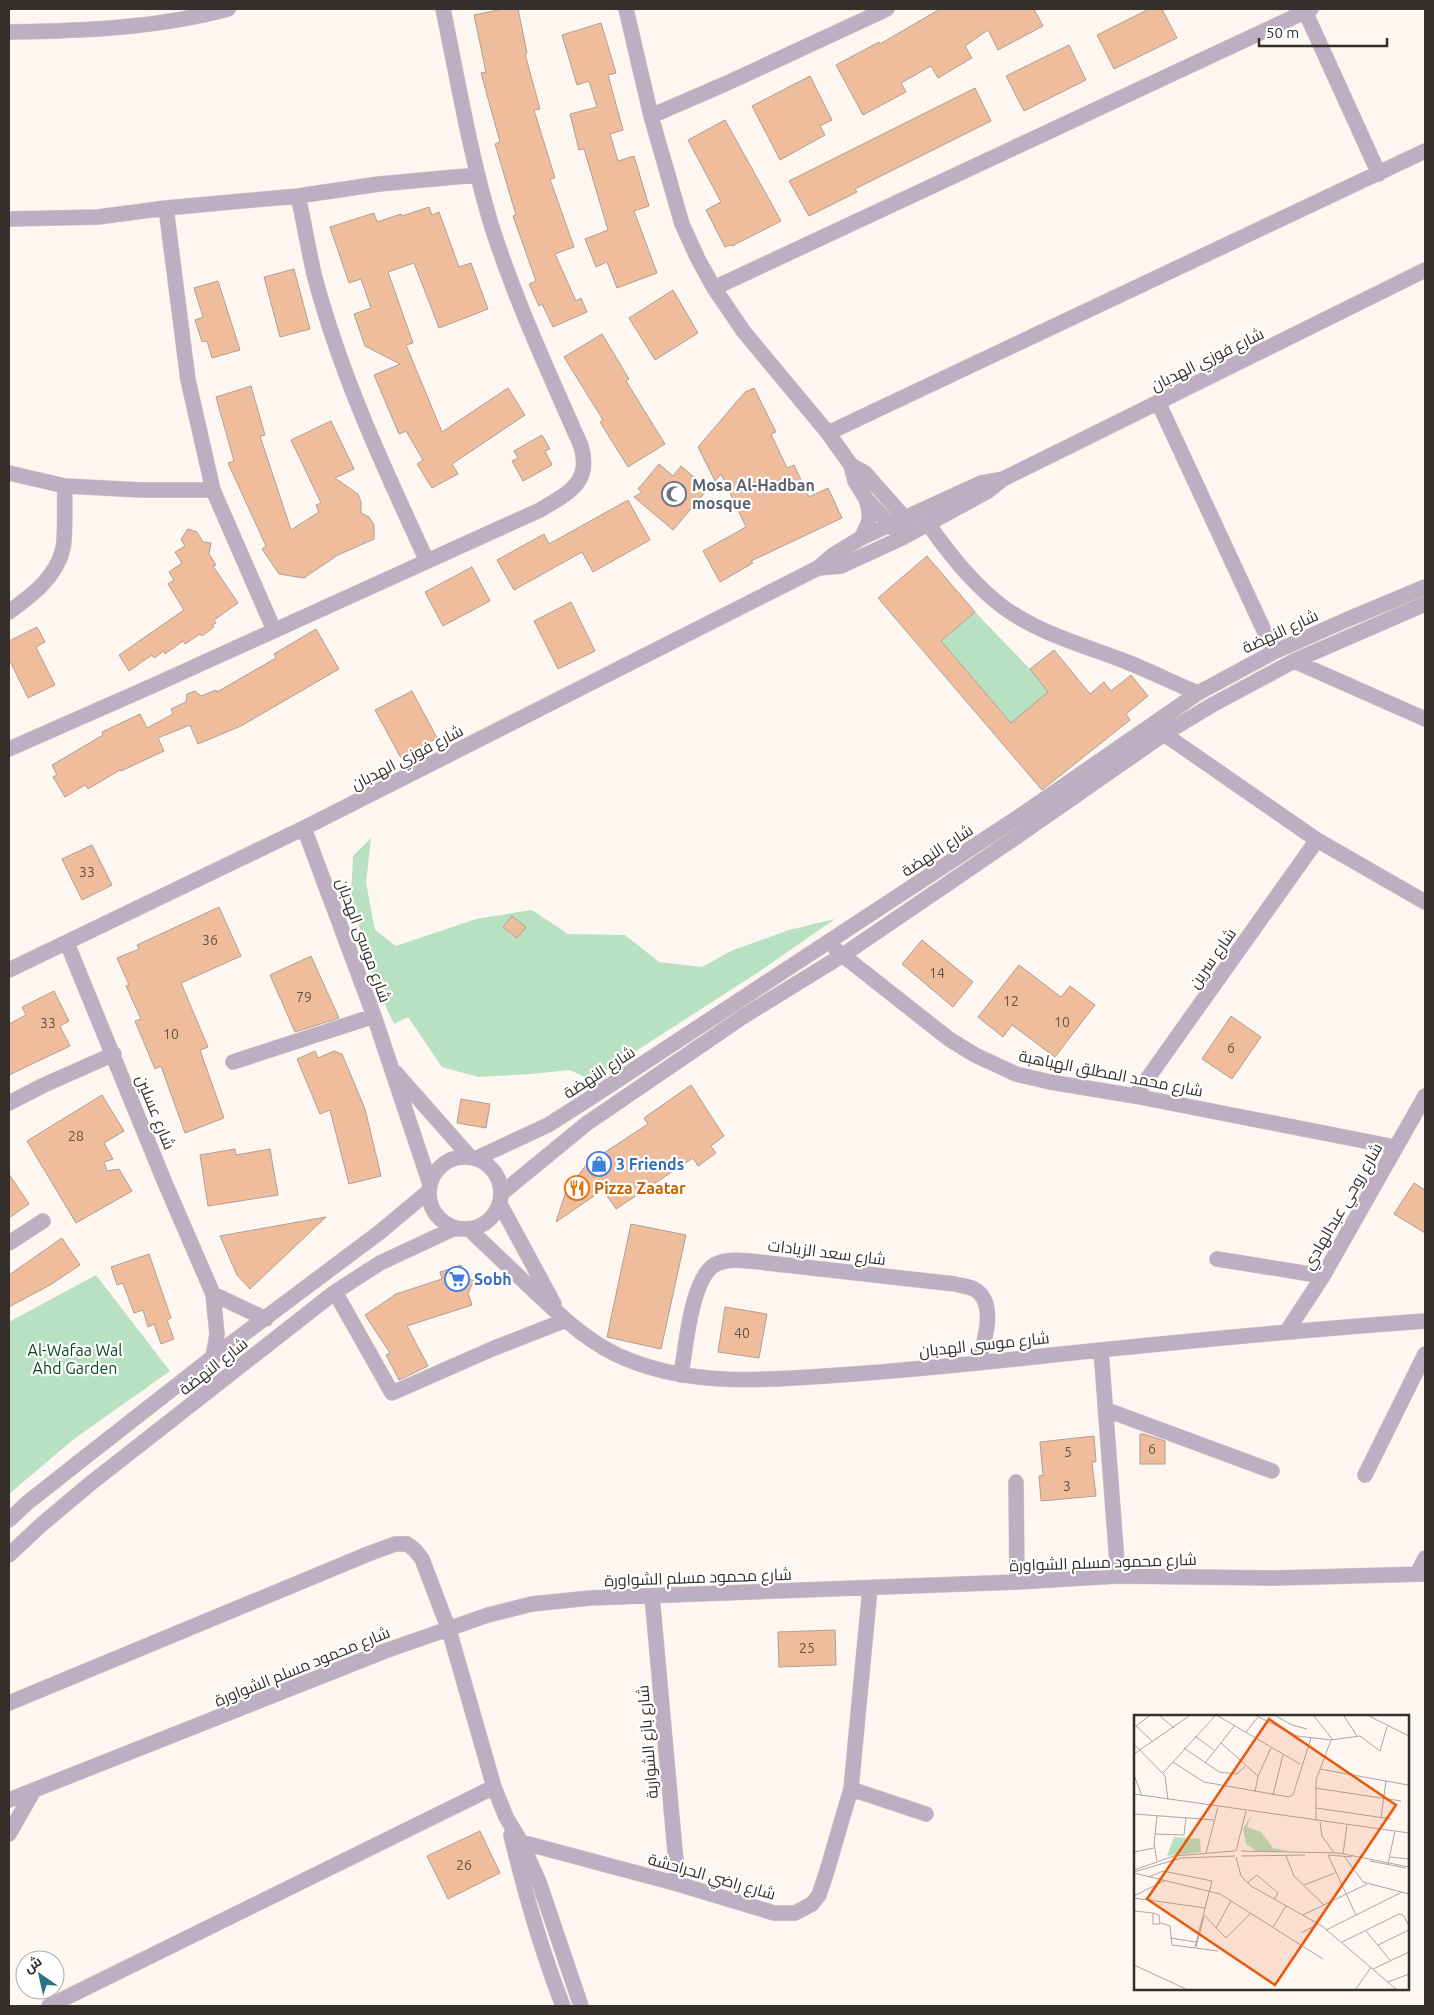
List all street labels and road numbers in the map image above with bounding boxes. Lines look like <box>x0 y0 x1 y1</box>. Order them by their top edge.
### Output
street label: شارع فوزي الهدبان <box>1148 324 1269 399</box>
street label: شارع النهضة <box>1239 606 1322 659</box>
street label: شارع فوزي الهدبان <box>348 721 468 797</box>
street label: شارع النهضة <box>898 820 978 882</box>
street label: شارع موسى الهدبان <box>330 875 395 1006</box>
street label: شارع سرين <box>1185 925 1242 993</box>
street label: شارع النهضة <box>560 1042 640 1104</box>
street label: شارع محمد المطلق الهباهبة <box>1017 1046 1205 1103</box>
street label: شارع عسلين <box>130 1072 179 1153</box>
street label: شارع روحي عبدالهادي <box>1298 1140 1390 1275</box>
street label: شارع سعد الزيادات <box>767 1236 887 1271</box>
street label: شارع موسى الهدبان <box>918 1328 1050 1363</box>
street label: شارع النهضة <box>175 1334 253 1401</box>
street label: شارع محمود مسلم الشواورة <box>1009 1550 1197 1577</box>
street label: شارع محمود مسلم الشواورة <box>604 1565 792 1592</box>
street label: شارع محمود مسلم الشواورة <box>212 1623 393 1712</box>
street label: شارع بازع الشواربة <box>633 1684 664 1800</box>
street label: شارع راضي الحراحشة <box>645 1849 778 1907</box>

